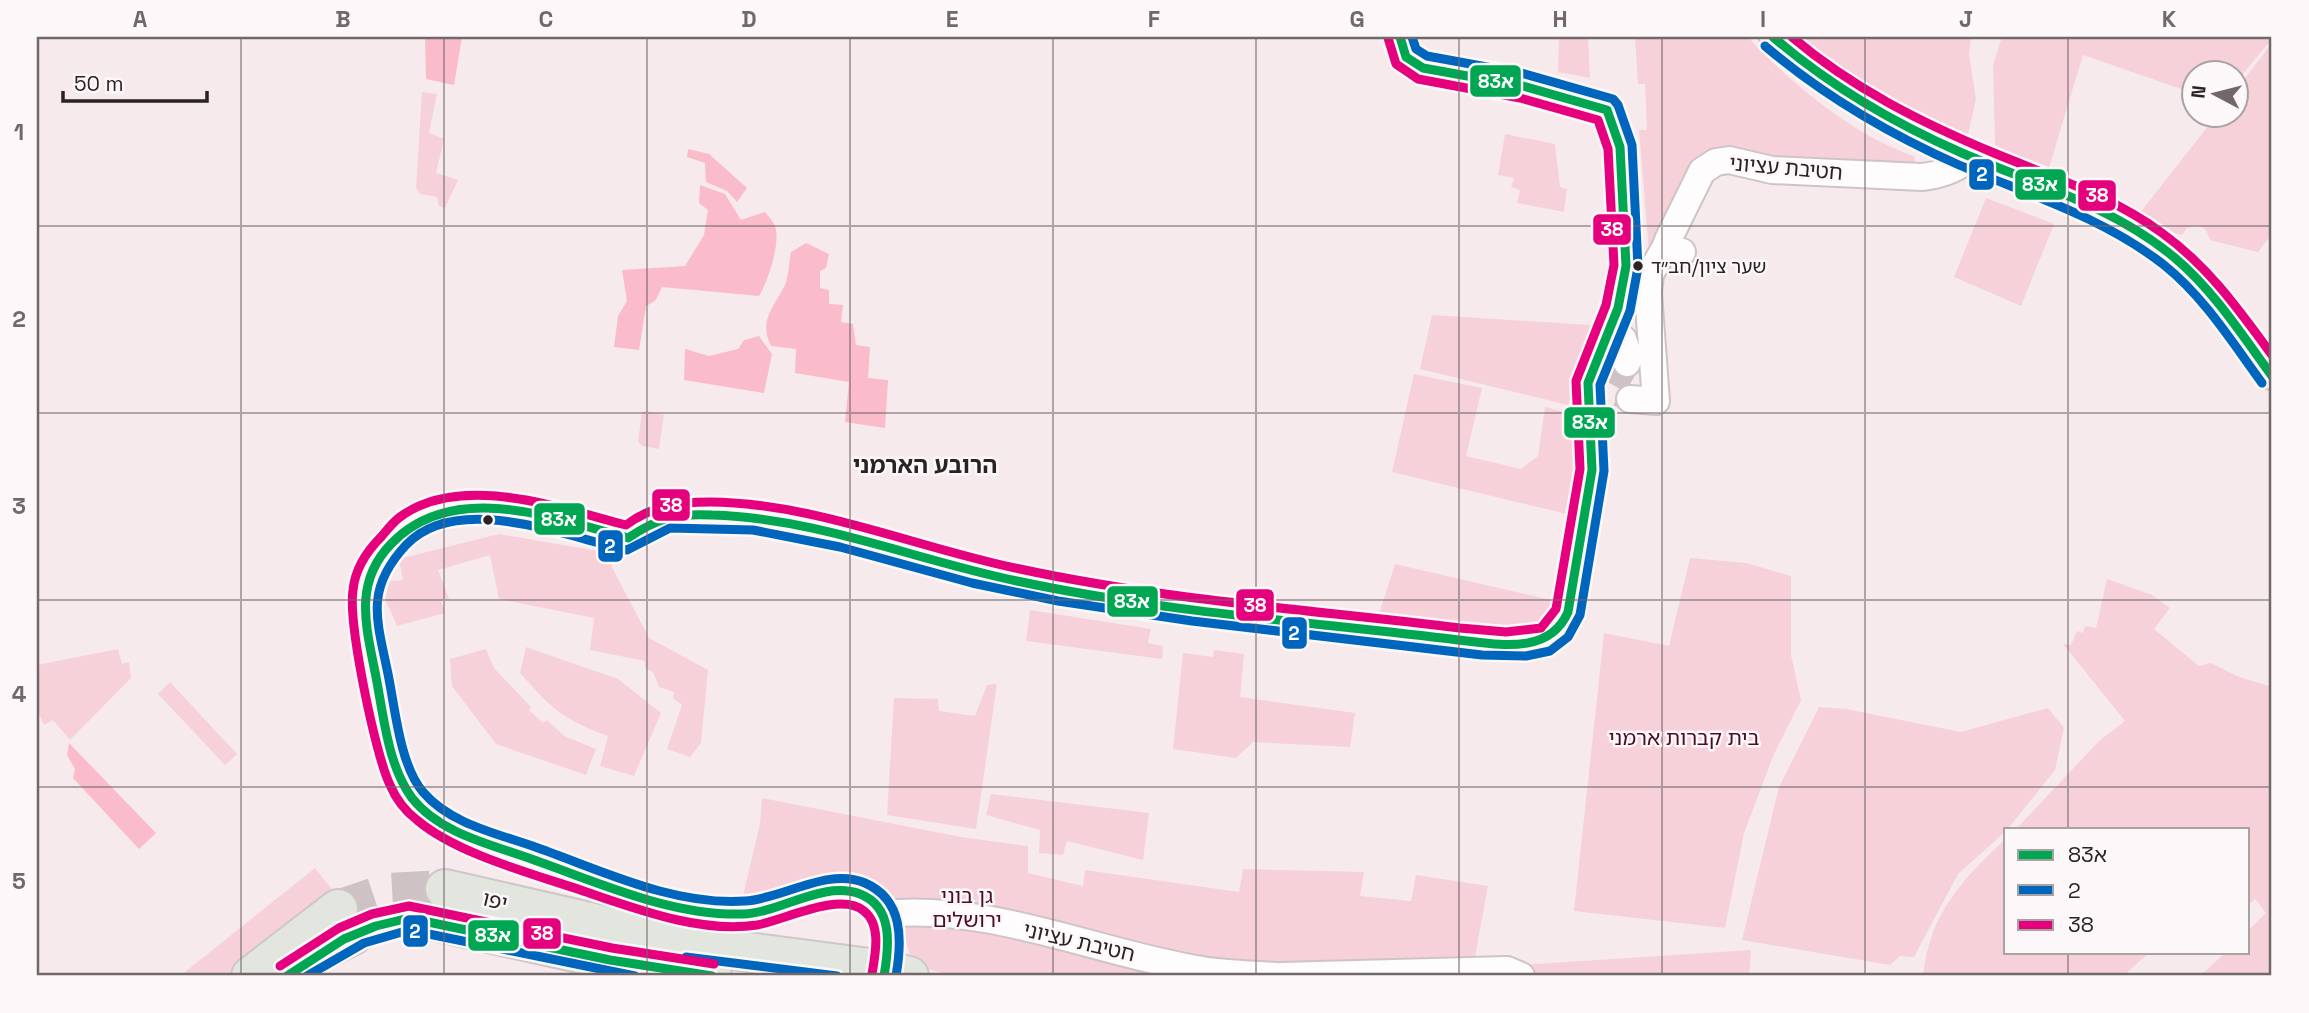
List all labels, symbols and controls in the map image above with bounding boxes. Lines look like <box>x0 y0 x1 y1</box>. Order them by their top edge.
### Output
text: A <box>133 4 148 34</box>
text: B <box>335 4 351 34</box>
text: C <box>539 4 553 34</box>
text: D <box>741 4 757 34</box>
text: E <box>946 4 958 34</box>
text: F <box>1148 4 1160 34</box>
text: G <box>1349 4 1365 34</box>
text: H <box>1552 4 1568 34</box>
text: I <box>1760 4 1766 34</box>
text: J <box>1959 4 1973 34</box>
text: K <box>2162 4 2177 34</box>
scale bar <box>63 60 206 104</box>
north arrow <box>2180 60 2250 130</box>
line badge: 83א <box>1469 64 1522 98</box>
text: 83א <box>1478 69 1514 94</box>
text: 50 m <box>74 70 124 97</box>
text: N <box>2185 84 2212 100</box>
text: 1 <box>14 117 24 147</box>
street label: חטיבת עציוני <box>1728 149 1844 186</box>
line badge: 2 <box>1968 158 1995 191</box>
text: 2 <box>1976 162 1988 187</box>
line badge: 83א <box>2014 168 2067 201</box>
text: 83א <box>2022 172 2058 197</box>
line badge: 38 <box>2077 179 2117 212</box>
text: 38 <box>2086 183 2108 208</box>
line badge: 38 <box>1592 213 1632 246</box>
text: 38 <box>1601 217 1623 242</box>
place label: שער ציון/חב״ד <box>1651 254 1766 279</box>
marker: שער ציון/חב״ד <box>1631 259 1645 273</box>
text: 2 <box>12 304 26 334</box>
line badge: 83א <box>1563 406 1616 439</box>
text: 83א <box>1572 410 1608 435</box>
district label: הרובע הארמני <box>853 450 997 480</box>
line badge: 38 <box>651 488 691 522</box>
text: 3 <box>12 491 26 521</box>
text: 38 <box>660 493 682 518</box>
line badge: 83א <box>533 502 586 536</box>
text: 83א <box>541 507 577 532</box>
unlabelled marker <box>481 513 495 527</box>
line badge: 2 <box>597 529 624 563</box>
text: 2 <box>604 534 616 559</box>
line badge: 83א <box>1106 585 1159 618</box>
line badge: 38 <box>1235 588 1275 622</box>
text: 83א <box>1114 589 1150 614</box>
text: 38 <box>1244 593 1266 618</box>
line badge: 2 <box>1281 616 1308 650</box>
text: 2 <box>1288 621 1300 646</box>
text: 4 <box>12 679 27 709</box>
park label: בית קברות ארמני <box>1608 724 1760 751</box>
legend <box>2004 828 2250 954</box>
text: 83א <box>2068 841 2107 868</box>
text: 5 <box>12 866 26 896</box>
text: 2 <box>2068 877 2081 904</box>
park label: גן בוני ירושלים <box>932 882 1002 933</box>
street label: יפו <box>480 885 510 916</box>
text: 38 <box>2068 911 2094 938</box>
line badge: 2 <box>402 914 429 948</box>
street label: חטיבת עציוני <box>1021 916 1138 967</box>
line badge: 38 <box>522 917 562 950</box>
text: 2 <box>409 919 421 944</box>
line badge: 83א <box>467 919 520 952</box>
text: 38 <box>531 921 553 946</box>
text: 83א <box>475 923 511 948</box>

